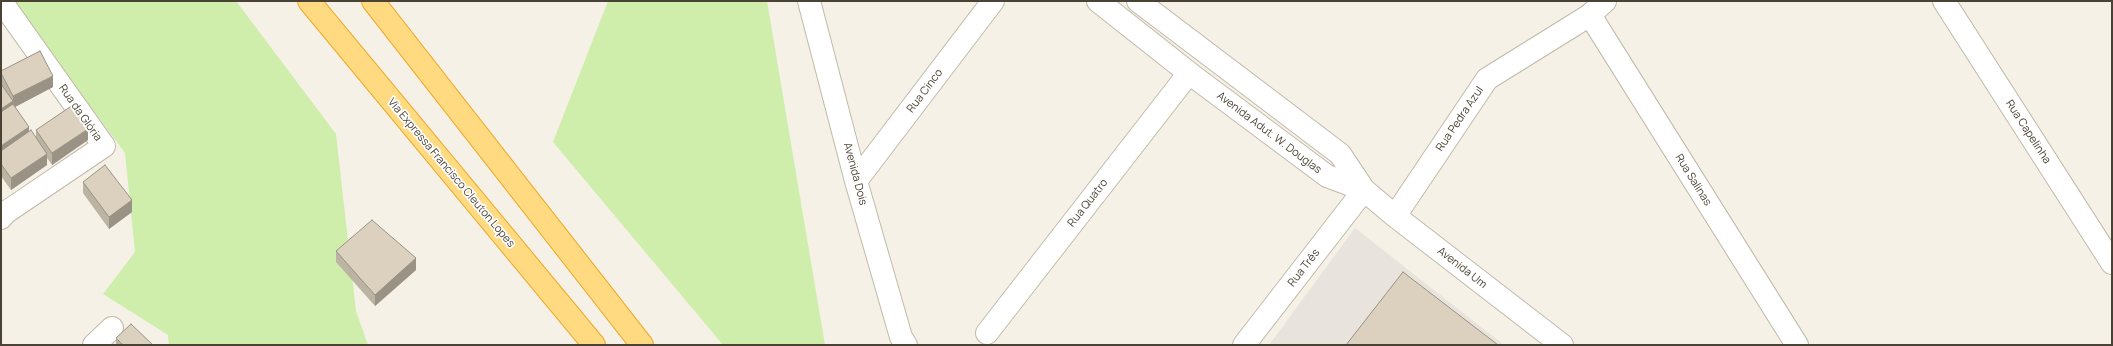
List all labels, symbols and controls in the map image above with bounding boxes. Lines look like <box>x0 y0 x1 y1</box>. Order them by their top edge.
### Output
street label: Rua Cinco <box>904 67 946 115</box>
street label: Rua da Glória <box>56 82 104 144</box>
street label: Rua Pedra Azul <box>1433 84 1487 154</box>
street label: Avenida Adut. W. Douglas <box>1214 89 1324 177</box>
street label: Via Expressa Francisco Cleuton Lopes <box>385 96 517 250</box>
street label: Rua Capelinha <box>2003 98 2053 166</box>
street label: Avenida Dois <box>840 141 870 207</box>
street label: Rua Salinas <box>1672 152 1714 208</box>
street label: Rua Quatro <box>1065 176 1111 230</box>
street label: Avenida Um <box>1435 245 1489 291</box>
street label: Rua Três <box>1285 247 1323 289</box>

